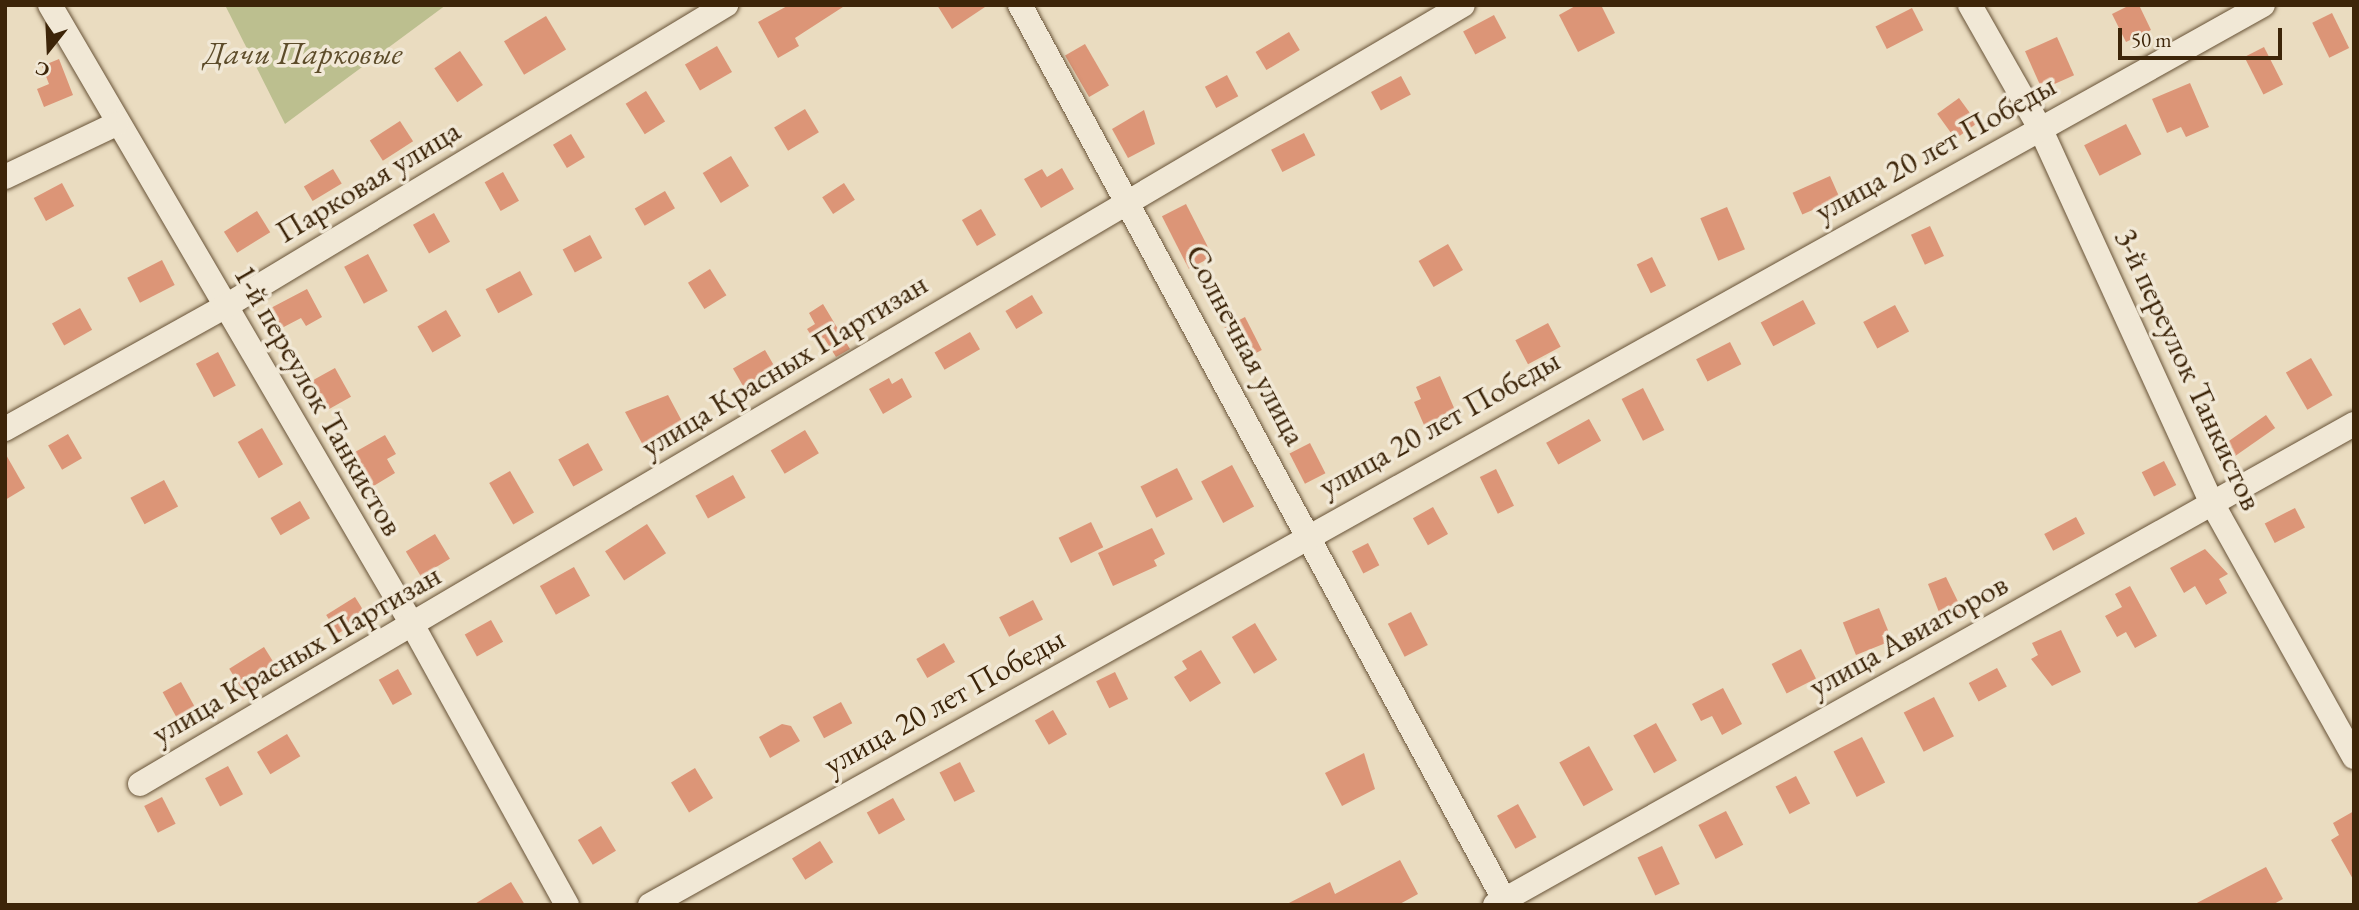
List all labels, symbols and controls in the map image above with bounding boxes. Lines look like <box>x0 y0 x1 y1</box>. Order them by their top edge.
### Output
north arrow <box>14 14 84 84</box>
scale bar <box>2121 14 2286 58</box>
text: 50 m <box>2131 26 2172 53</box>
park label: Дачи Парковые <box>204 34 402 72</box>
text: С <box>32 55 53 83</box>
street label: улица 20 лет Победы <box>1808 66 2062 230</box>
street label: Парковая улица <box>269 111 467 251</box>
street label: 3-й переулок Танкистов <box>2107 222 2271 516</box>
street label: Солнечная улица <box>1177 238 1315 452</box>
street label: 1-й переулок Танкистов <box>226 258 412 542</box>
street label: улица Красных Партизан <box>634 264 934 466</box>
street label: улица 20 лет Победы <box>1312 341 1566 505</box>
street label: улица Красных Партизан <box>145 556 447 752</box>
street label: улица Авиаторов <box>1802 565 2014 705</box>
street label: улица 20 лет Победы <box>817 619 1071 783</box>

